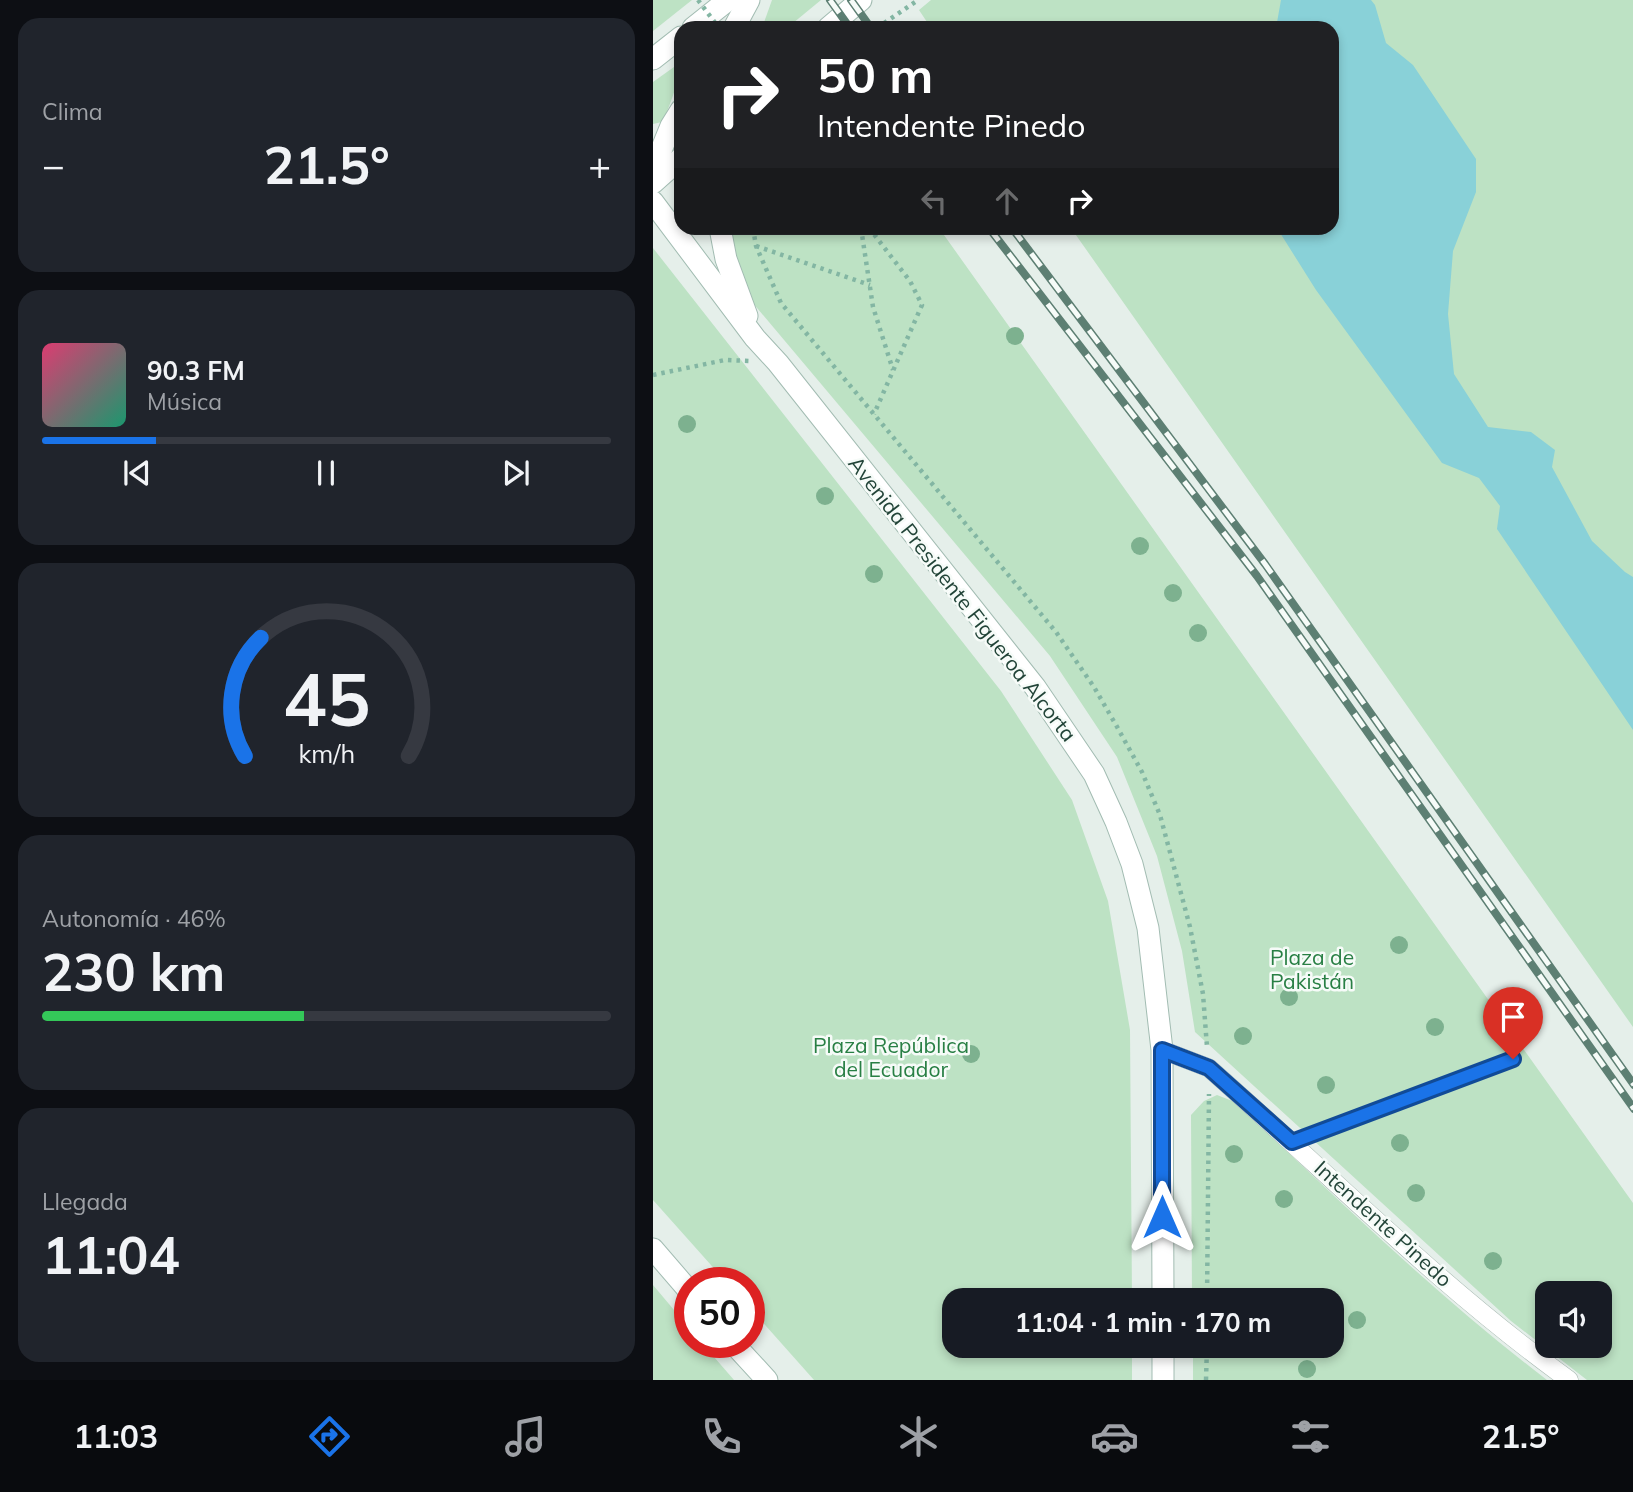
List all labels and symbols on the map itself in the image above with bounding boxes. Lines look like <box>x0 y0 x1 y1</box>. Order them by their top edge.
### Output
street label: Avenida Presidente Figueroa Alcorta <box>843 451 1082 746</box>
park label: Plaza de Pakistán <box>1270 944 1354 994</box>
pin <box>1483 987 1543 1059</box>
park label: Plaza República del Ecuador <box>813 1032 969 1082</box>
street label: Intendente Pinedo <box>1309 1155 1458 1292</box>
position arrow <box>1125 1180 1199 1254</box>
speed limit sign: 50 <box>674 1267 765 1358</box>

